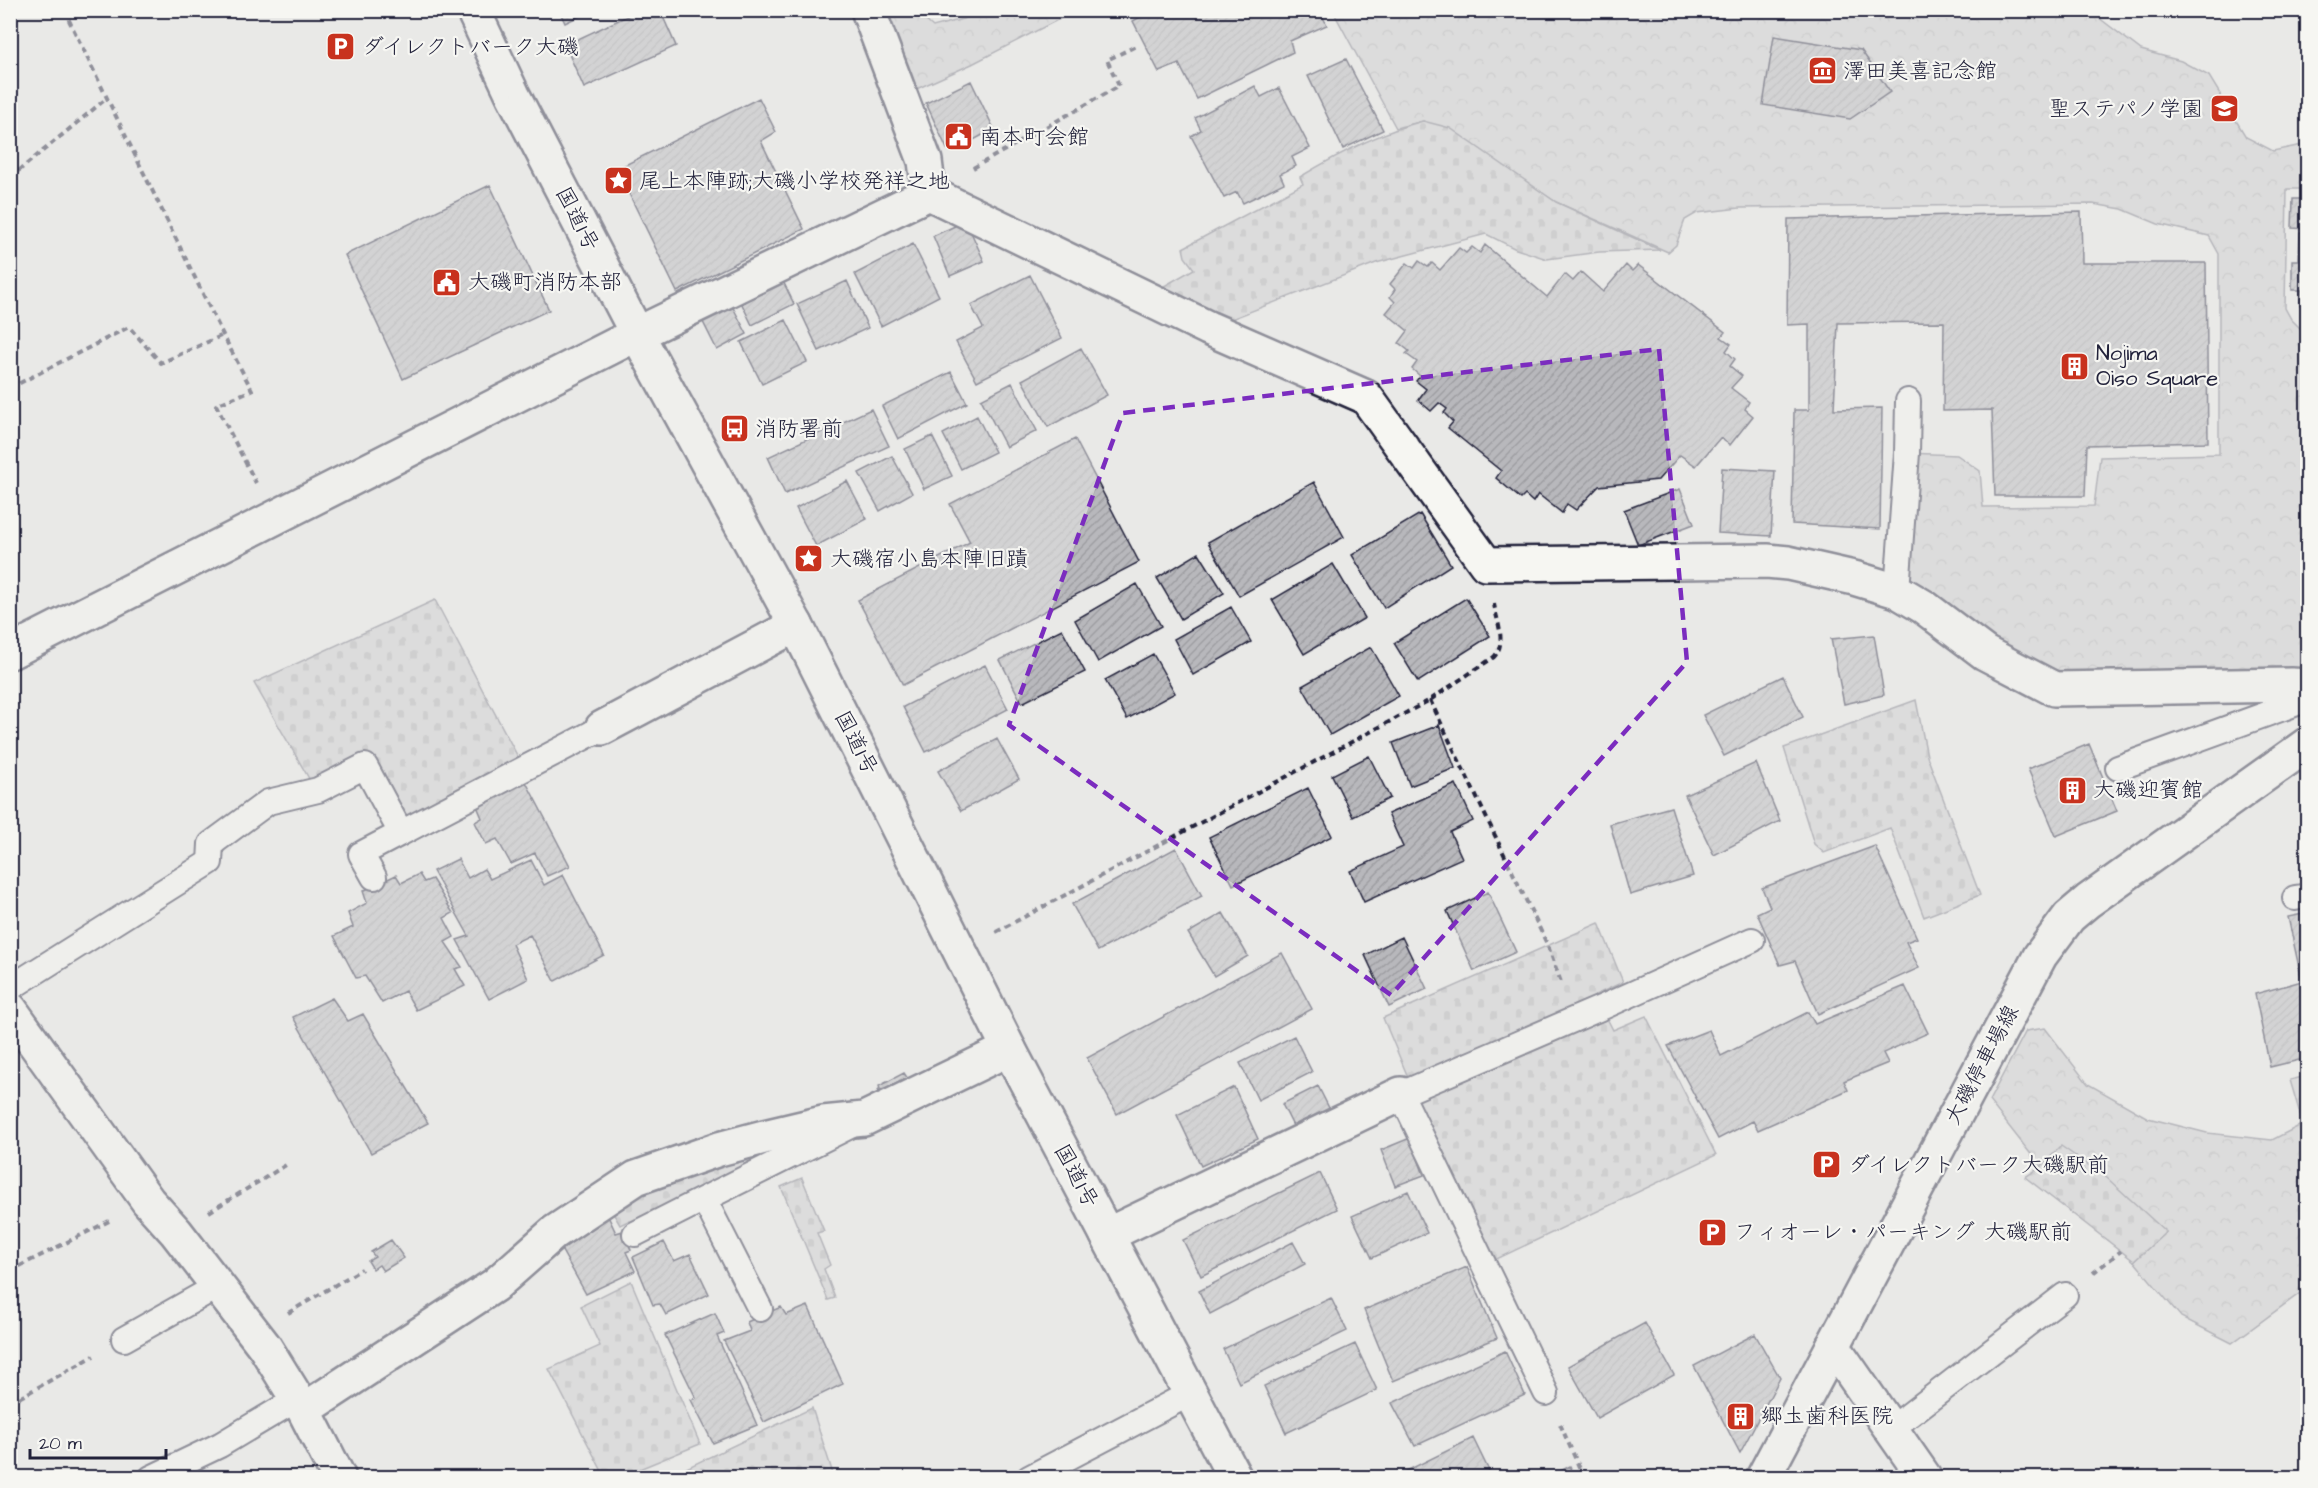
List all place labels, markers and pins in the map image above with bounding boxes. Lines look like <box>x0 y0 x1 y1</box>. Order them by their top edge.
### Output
parking icon: ダイレクトバーク大磯 <box>325 31 357 63</box>
place label: ダイレクトバーク大磯 <box>362 32 579 63</box>
museum icon: 澤田美喜記念館 <box>1806 55 1838 87</box>
place label: 澤田美喜記念館 <box>1843 56 1997 87</box>
school or university icon: 聖ステパノ学園 <box>2208 93 2240 125</box>
place label: 聖ステパノ学園 <box>2049 94 2203 125</box>
public building icon: 南本町会館 <box>942 121 974 153</box>
place label: 南本町会館 <box>979 122 1089 153</box>
place icon: 尾上本陣跡;大磯小学校発祥之地 <box>602 165 634 197</box>
place label: 尾上本陣跡;大磯小学校発祥之地 <box>639 166 950 197</box>
public building icon: 大磯町消防本部 <box>431 266 463 298</box>
place label: 大磯町消防本部 <box>468 267 622 298</box>
place label: Nojima Oiso Square <box>2096 338 2218 394</box>
building icon: Nojima Oiso Square <box>2059 350 2091 382</box>
bus stop icon: 消防署前 <box>718 413 750 445</box>
place label: 消防署前 <box>755 414 843 445</box>
place icon: 大磯宿小島本陣旧蹟 <box>793 543 825 575</box>
place label: 大磯宿小島本陣旧蹟 <box>830 544 1028 575</box>
building icon: 大磯迎賓館 <box>2056 774 2088 806</box>
place label: 大磯迎賓館 <box>2093 775 2203 806</box>
parking icon: ダイレクトバーク大磯駅前 <box>1811 1149 1843 1181</box>
place label: ダイレクトバーク大磯駅前 <box>1848 1150 2109 1181</box>
parking icon: フィオーレ・パーキング 大磯駅前 <box>1697 1216 1729 1248</box>
place label: フィオーレ・パーキング 大磯駅前 <box>1734 1217 2072 1248</box>
building icon: 郷圡歯科医院 <box>1724 1400 1756 1432</box>
place label: 郷圡歯科医院 <box>1761 1401 1893 1432</box>

